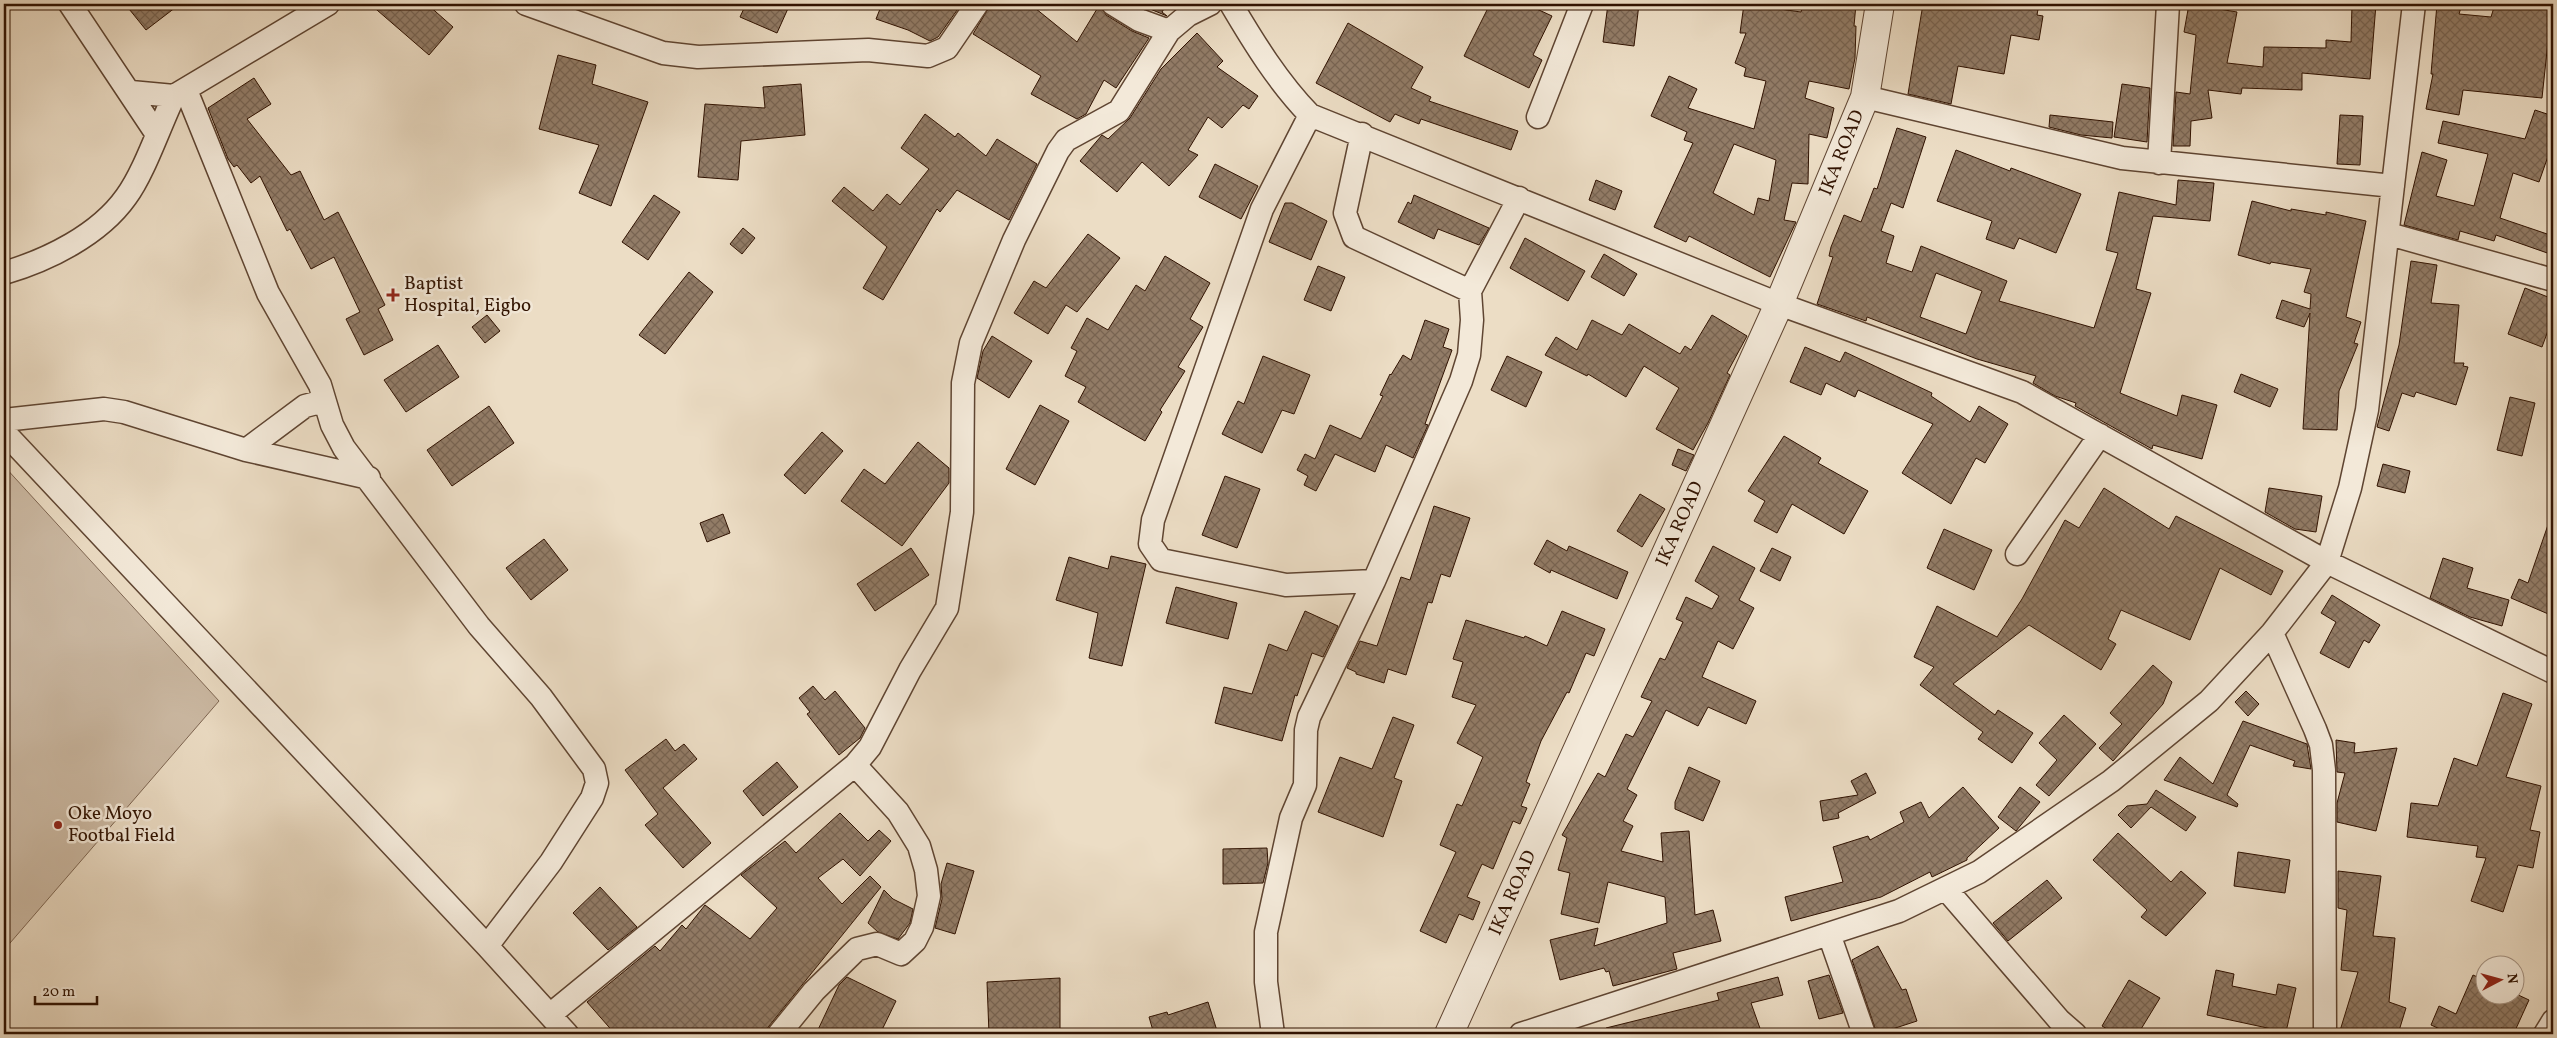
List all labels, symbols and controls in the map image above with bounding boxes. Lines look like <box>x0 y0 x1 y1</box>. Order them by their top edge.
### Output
street label: IKA ROAD <box>1813 106 1871 200</box>
place label: Baptist Hospital, Eigbo <box>404 271 531 319</box>
marker: Baptist Hospital, Eigbo <box>386 288 400 302</box>
street label: IKA ROAD <box>1650 477 1710 571</box>
place label: Oke Moyo Footbal Field <box>68 801 175 849</box>
marker: Oke Moyo Footbal Field <box>52 819 64 831</box>
street label: IKA ROAD <box>1483 846 1543 940</box>
north arrow <box>2474 956 2524 1006</box>
scale bar <box>35 973 98 1005</box>
text: N <box>2501 973 2521 985</box>
text: 20 m <box>42 982 75 1003</box>

